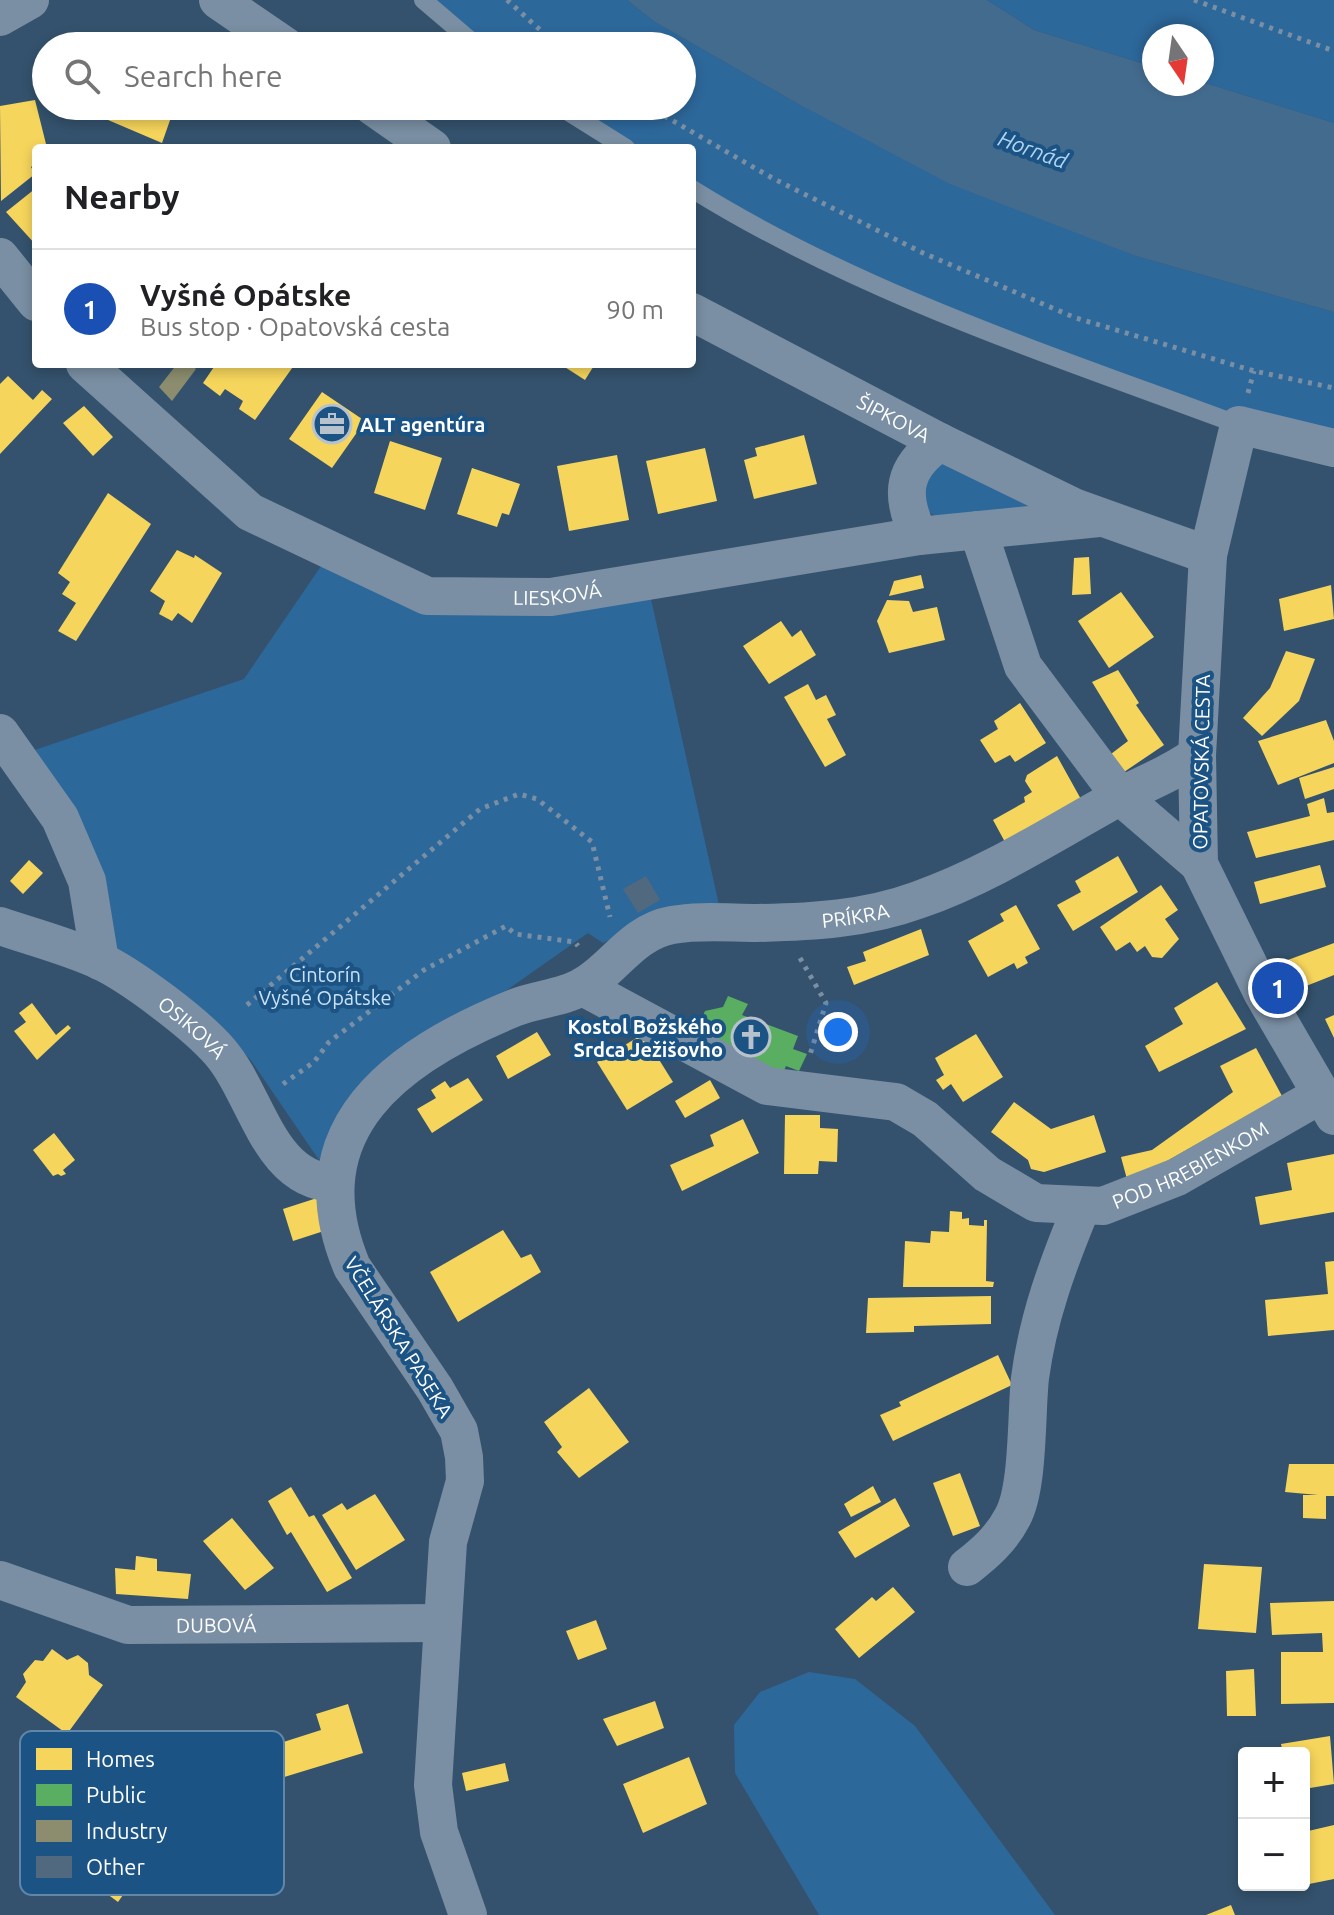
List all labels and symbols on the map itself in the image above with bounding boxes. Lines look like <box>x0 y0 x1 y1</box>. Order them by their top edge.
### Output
north arrow <box>1142 24 1214 96</box>
water label: Hornád <box>995 125 1072 173</box>
street label: ŠIPKOVA <box>854 389 934 446</box>
office icon: ALT agentúra <box>311 403 353 445</box>
place label: ALT agentúra <box>360 413 485 436</box>
street label: LIESKOVÁ <box>513 577 603 608</box>
street label: OPATOVSKÁ CESTA <box>1188 674 1214 850</box>
street label: PRÍKRA <box>820 898 891 931</box>
pin: 1 <box>1252 958 1304 1018</box>
park label: Cintorín Vyšné Opátske <box>259 963 391 1009</box>
street label: OSIKOVÁ <box>154 991 231 1063</box>
your location <box>818 1012 858 1052</box>
place label: Kostol Božského Srdca Ježišovho <box>568 1015 723 1061</box>
church icon: Kostol Božského Srdca Ježišovho <box>730 1016 772 1058</box>
street label: POD HREBIENKOM <box>1109 1116 1272 1213</box>
street label: VČELÁRSKA PASEKA <box>340 1252 458 1422</box>
street label: DUBOVÁ <box>176 1613 257 1636</box>
legend <box>20 1731 284 1895</box>
text: Homes <box>86 1746 155 1771</box>
text: Public <box>86 1782 146 1807</box>
text: Industry <box>86 1818 168 1843</box>
text: Other <box>86 1854 145 1879</box>

